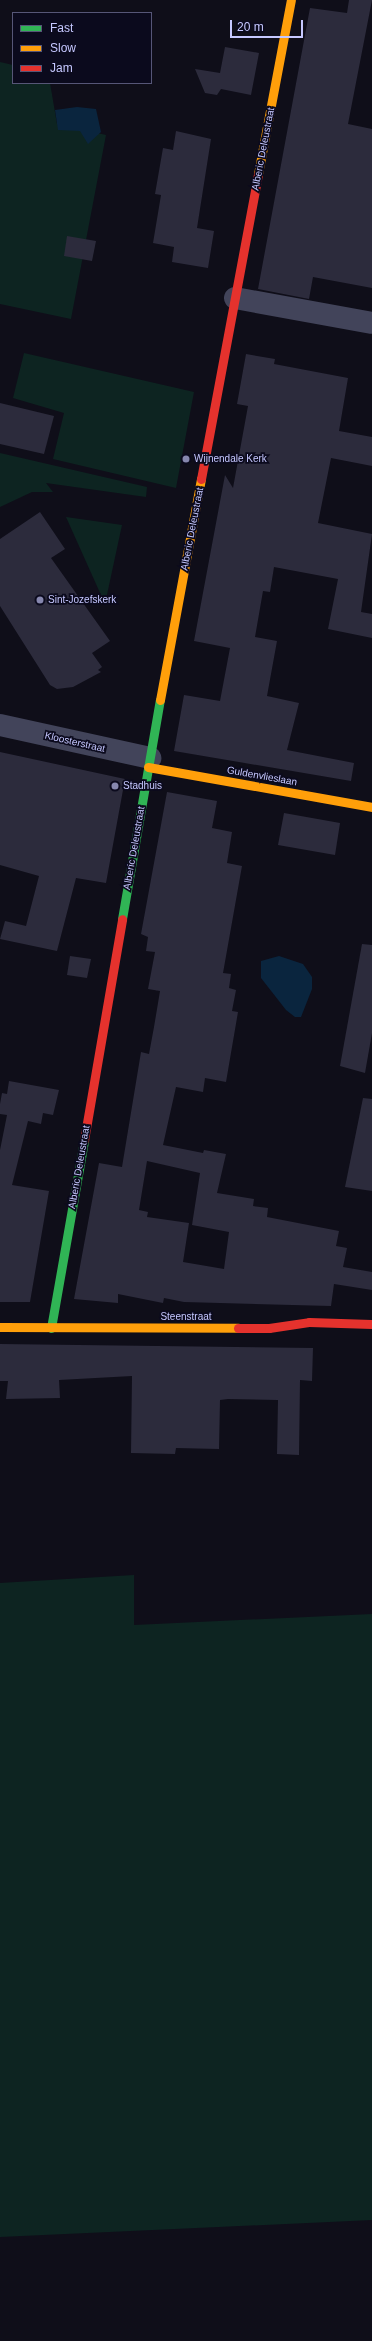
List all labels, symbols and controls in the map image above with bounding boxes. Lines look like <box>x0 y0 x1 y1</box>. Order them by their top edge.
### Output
legend <box>12 12 152 84</box>
scale bar <box>232 12 305 38</box>
text: 20 m <box>237 20 264 34</box>
text: Fast <box>50 21 73 35</box>
text: Slow <box>50 41 76 55</box>
text: Jam <box>50 61 73 75</box>
street label: Alberic Deleustraat <box>249 106 277 192</box>
place label: Wijnendale Kerk <box>194 453 267 465</box>
marker: Wijnendale Kerk <box>181 454 191 464</box>
street label: Alberic Deleustraat <box>178 486 206 572</box>
place label: Sint-Jozefskerk <box>48 594 116 606</box>
marker: Sint-Jozefskerk <box>35 595 45 605</box>
street label: Kloosterstraat <box>44 729 106 755</box>
street label: Guldenvlieslaan <box>226 764 298 788</box>
place label: Stadhuis <box>123 780 162 792</box>
marker: Stadhuis <box>110 781 120 791</box>
street label: Alberic Deleustraat <box>121 805 147 891</box>
street label: Alberic Deleustraat <box>66 1124 92 1210</box>
street label: Steenstraat <box>160 1311 212 1323</box>

